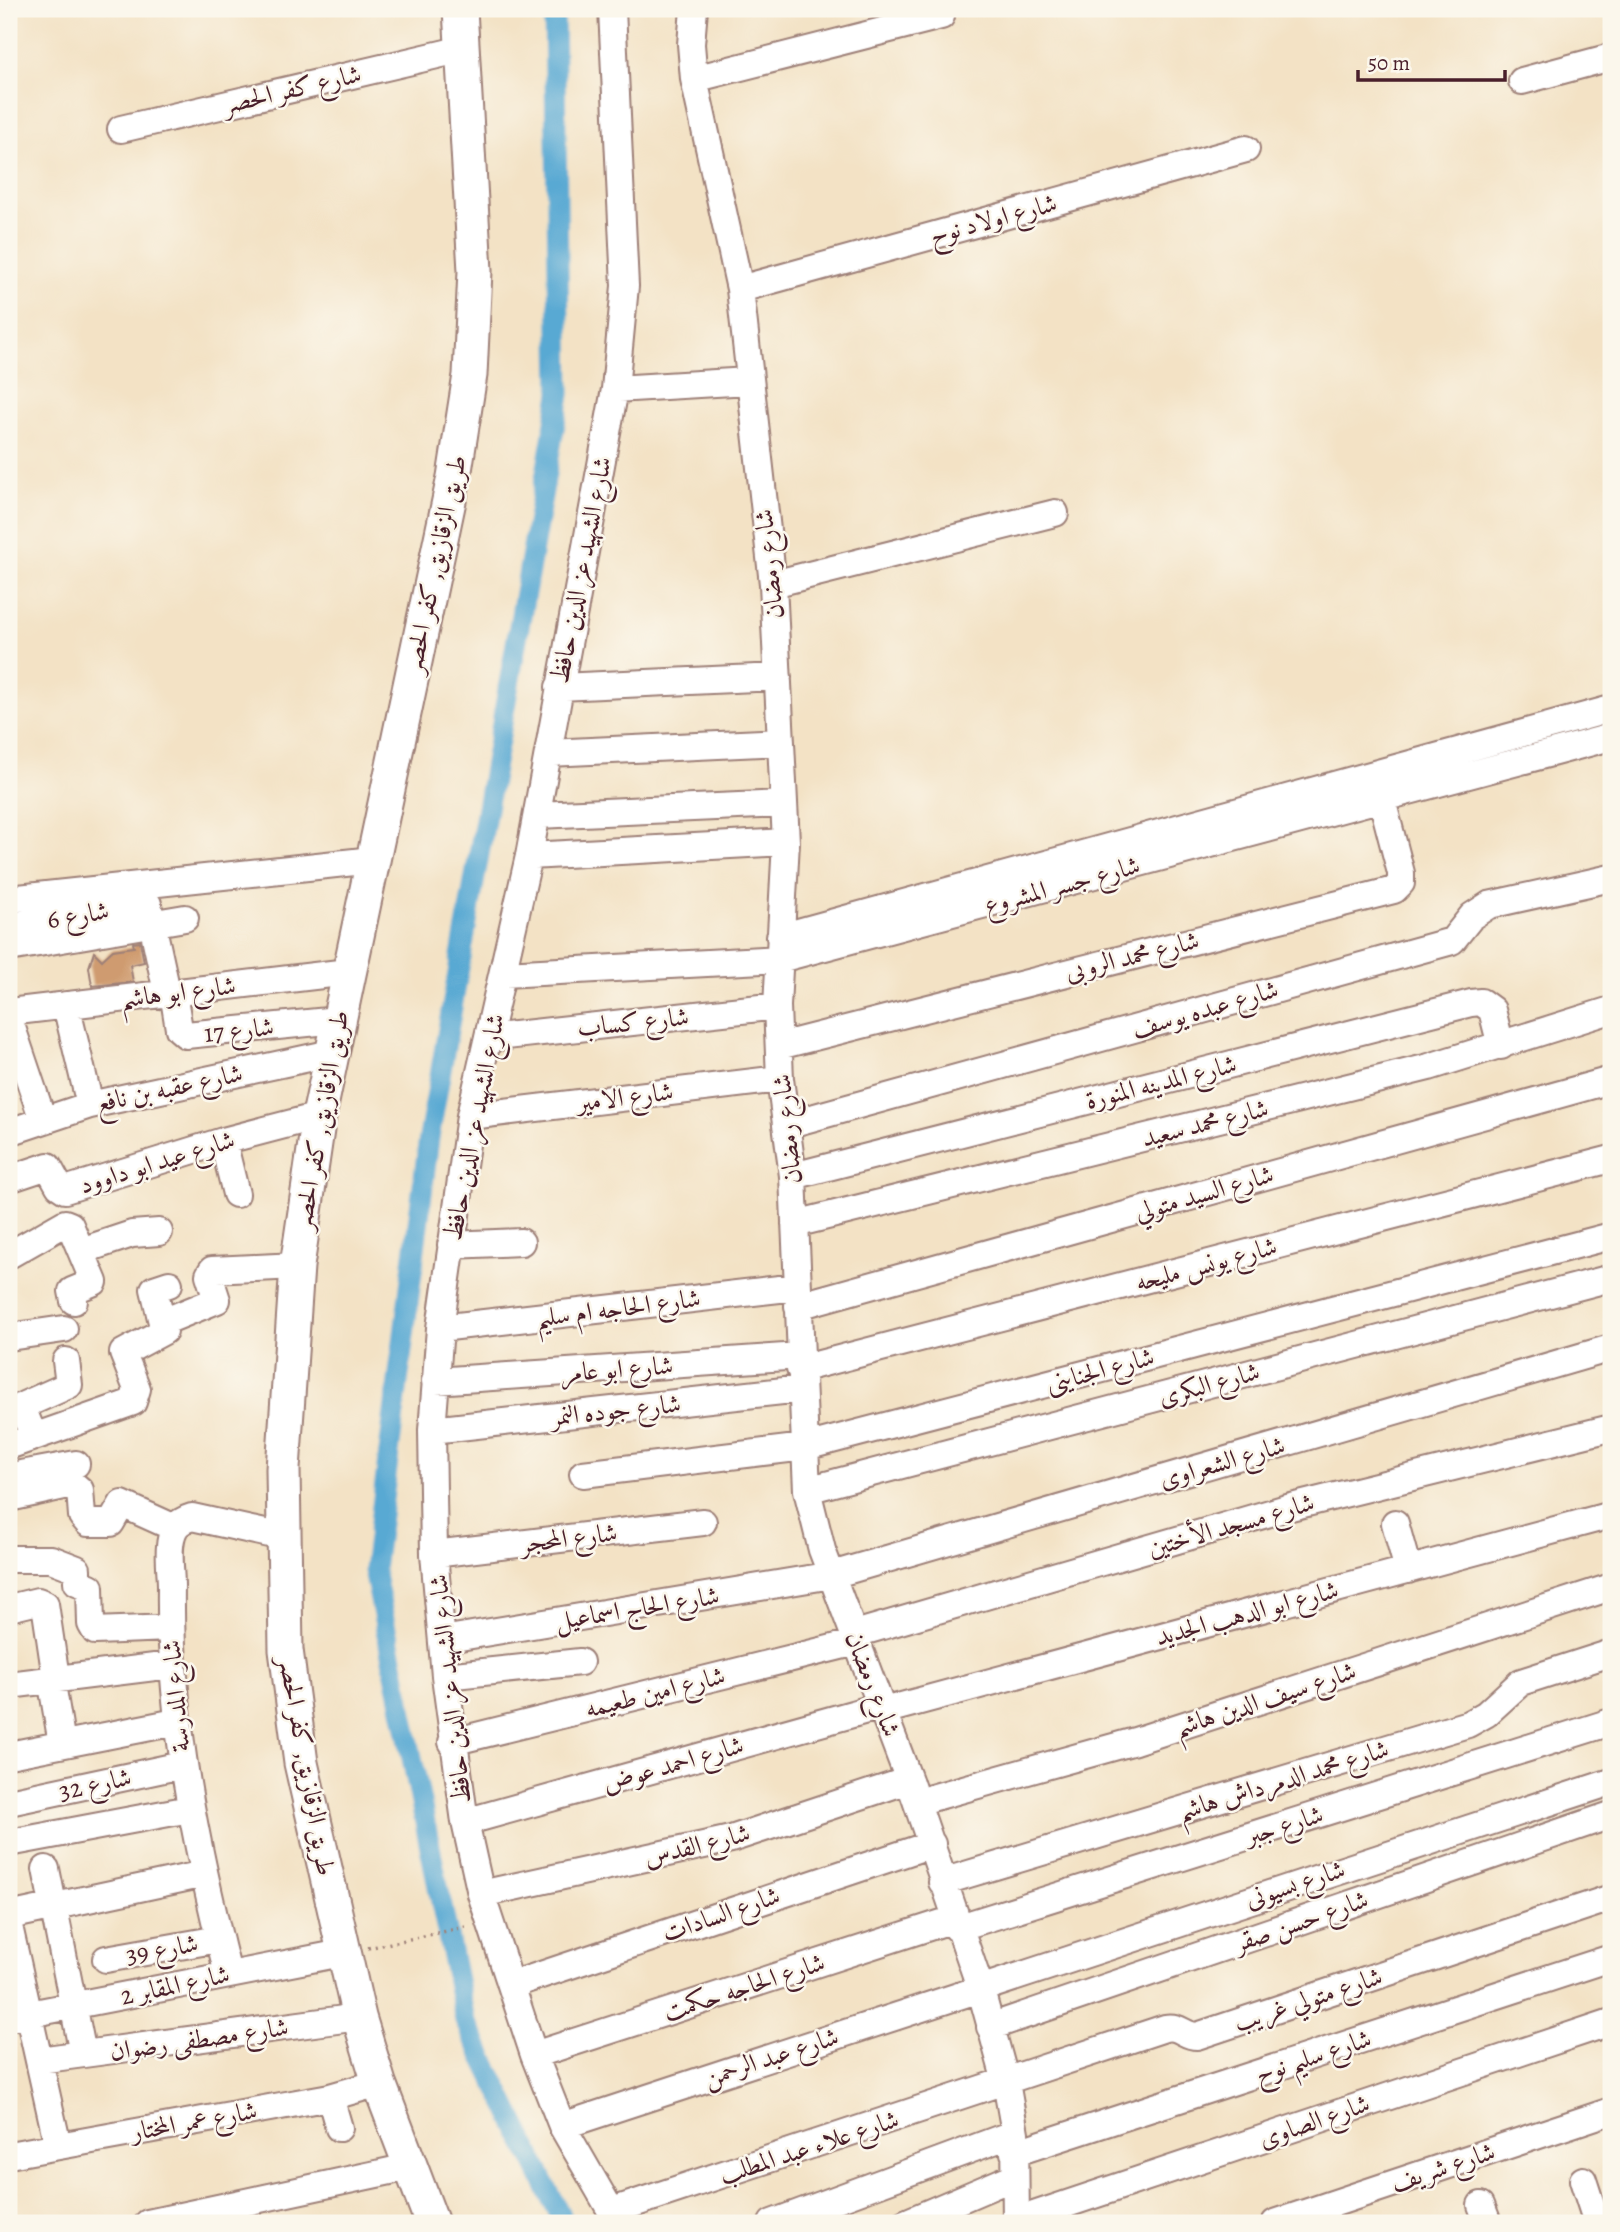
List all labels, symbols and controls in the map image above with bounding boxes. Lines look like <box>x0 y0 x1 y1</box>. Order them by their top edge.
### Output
scale bar <box>1358 38 1504 82</box>
text: 50 m <box>1368 49 1410 77</box>
street label: شارع كفر الحصر <box>216 56 366 126</box>
street label: شارع اولاد نوح <box>925 185 1062 259</box>
street label: طريق الزقازيق, كفر الحصر <box>394 452 475 679</box>
street label: شارع الشهيد عز الدين حافظ <box>542 454 624 687</box>
street label: شارع رمضان <box>746 507 796 621</box>
street label: شارع جسر المشروع <box>980 847 1145 927</box>
street label: شارع 6 <box>44 893 112 941</box>
street label: شارع محمد الروبى <box>1061 922 1204 993</box>
street label: شارع ابو هاشم <box>118 968 239 1024</box>
street label: شارع عبده يوسف <box>1128 971 1283 1050</box>
street label: شارع كساب <box>575 999 691 1049</box>
street label: طريق الزقازيق, كفر الحصر <box>284 1007 358 1236</box>
street label: شارع 17 <box>202 1009 276 1055</box>
street label: شارع الشهيد عز الدين حافظ <box>435 1011 517 1244</box>
street label: شارع المدينه المنورة <box>1082 1046 1241 1122</box>
street label: شارع عقبه بن نافع <box>92 1055 247 1127</box>
street label: شارع رمضان <box>764 1072 814 1186</box>
street label: شارع الامير <box>572 1074 676 1125</box>
street label: شارع محمد سعيد <box>1138 1090 1273 1160</box>
street label: شارع عيد ابو داوود <box>75 1122 240 1206</box>
street label: شارع السيد متولي <box>1130 1156 1279 1233</box>
street label: شارع يونس مليحه <box>1131 1228 1282 1304</box>
street label: شارع الحاجه ام سليم <box>533 1281 704 1343</box>
street label: شارع الجناينى <box>1042 1339 1159 1405</box>
street label: شارع ابو عامر <box>560 1348 675 1394</box>
street label: شارع البكرى <box>1154 1354 1265 1418</box>
street label: شارع جوده النمر <box>546 1386 683 1439</box>
street label: شارع الشعراوى <box>1155 1427 1290 1501</box>
street label: شارع مسجد الأختين <box>1143 1484 1320 1569</box>
street label: شارع المحجر <box>516 1515 620 1566</box>
street label: شارع الشهيد عز الدين حافظ <box>421 1572 483 1805</box>
street label: شارع ابو الدهب الجديد <box>1152 1572 1343 1658</box>
street label: شارع الحاج اسماعيل <box>552 1578 723 1644</box>
street label: شارع رمضان <box>833 1626 909 1743</box>
street label: شارع المدرسة <box>154 1638 202 1754</box>
street label: طريق الزقازيق, كفر الحصر <box>270 1650 344 1879</box>
street label: شارع سيف الدين هاشم <box>1169 1653 1363 1753</box>
street label: شارع امين طعيمه <box>581 1658 730 1730</box>
street label: شارع احمد عوض <box>598 1727 749 1805</box>
street label: شارع محمد الدمرداش هاشم <box>1173 1731 1395 1836</box>
street label: شارع 32 <box>55 1759 135 1813</box>
street label: شارع جبر <box>1238 1797 1329 1858</box>
street label: شارع القدس <box>640 1815 755 1879</box>
street label: شارع بسيونى <box>1241 1851 1351 1920</box>
street label: شارع السادات <box>657 1877 786 1954</box>
street label: شارع حسن صقر <box>1226 1882 1374 1965</box>
street label: شارع 39 <box>123 1925 202 1977</box>
street label: شارع الحاجه حكمت <box>659 1944 831 2033</box>
street label: شارع المقابر 2 <box>117 1956 234 2018</box>
street label: شارع متولي غريب <box>1229 1959 1388 2043</box>
street label: شارع مصطفى رضوان <box>107 2009 291 2073</box>
street label: شارع عبد الرحمن <box>699 2019 844 2099</box>
street label: شارع سليم نوح <box>1250 2021 1378 2099</box>
street label: شارع الصاوى <box>1254 2086 1376 2160</box>
street label: شارع عمر المختار <box>125 2093 261 2154</box>
street label: شارع علاء عبد المطلب <box>715 2101 905 2196</box>
street label: شارع شريف <box>1386 2134 1501 2204</box>

